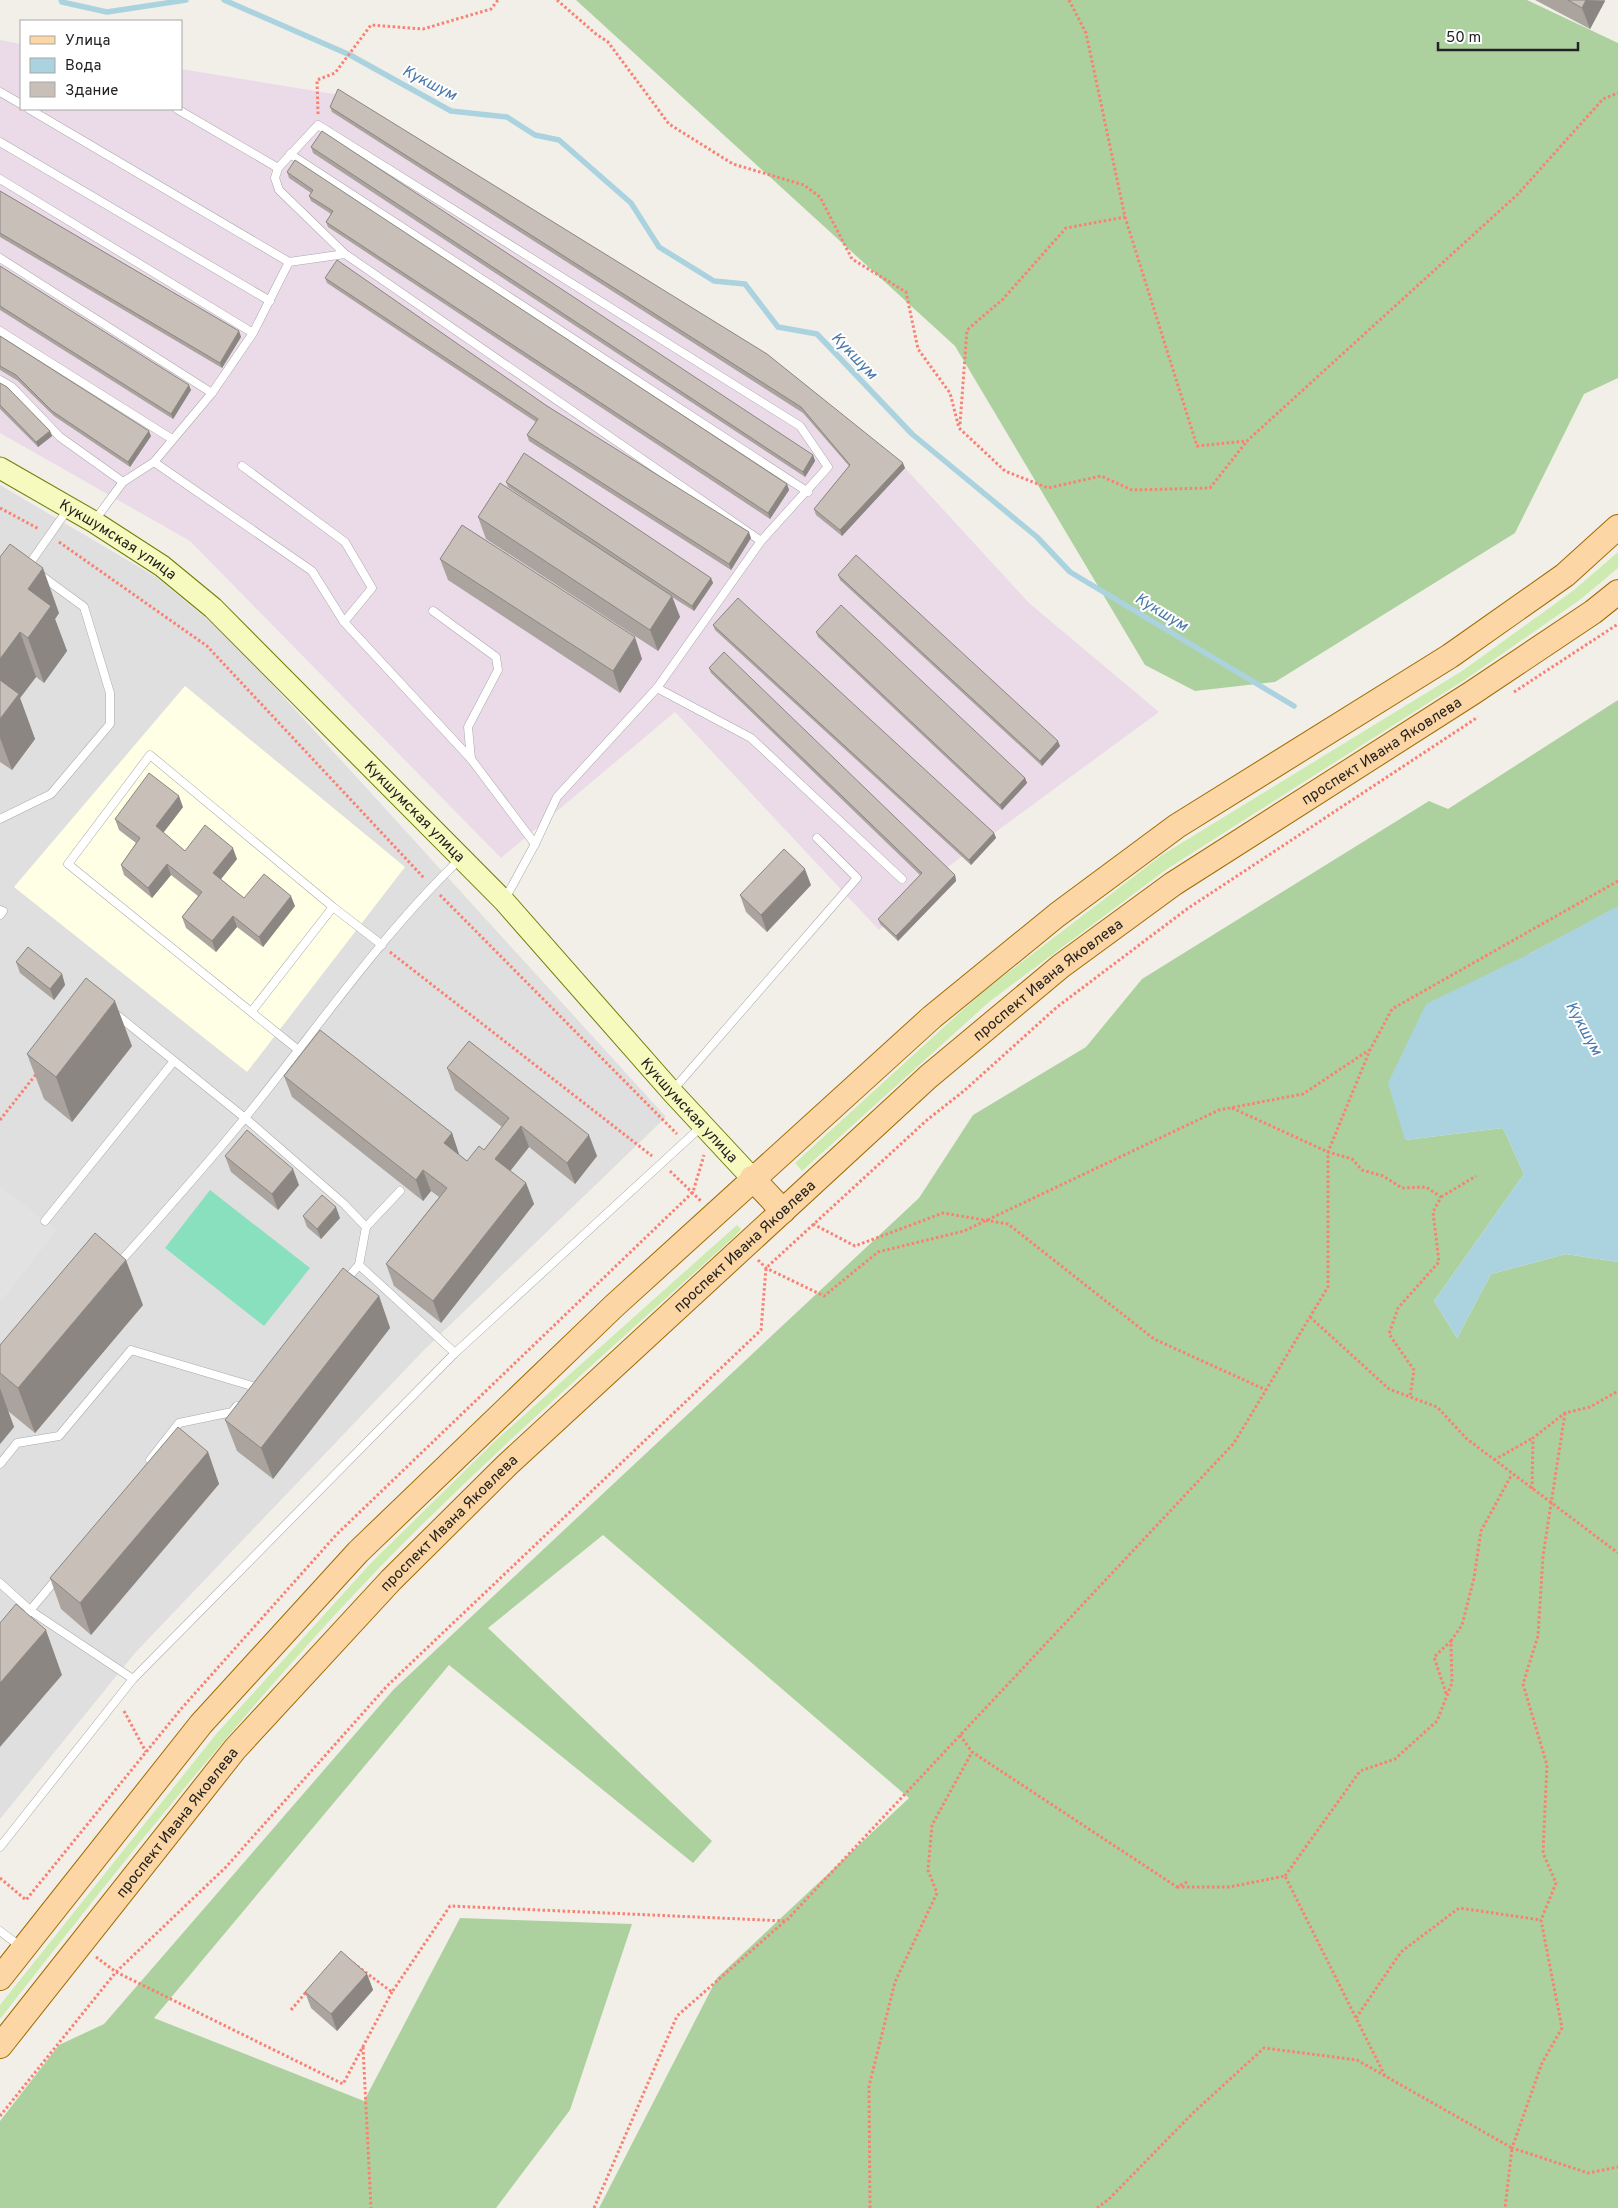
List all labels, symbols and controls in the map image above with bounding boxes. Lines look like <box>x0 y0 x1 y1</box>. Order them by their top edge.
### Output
legend <box>20 20 182 110</box>
scale bar <box>1438 20 1578 52</box>
text: 50 m <box>1446 29 1481 48</box>
text: Улица <box>65 32 110 51</box>
text: Вода <box>65 57 101 76</box>
water label: Кукшум <box>399 62 460 106</box>
text: Здание <box>65 82 118 101</box>
water label: Кукшум <box>826 328 881 385</box>
street label: Кукшумская улица <box>55 496 180 585</box>
water label: Кукшум <box>1131 589 1191 636</box>
street label: проспект Ивана Яковлева <box>1299 694 1466 810</box>
street label: Кукшумская улица <box>359 758 468 867</box>
street label: проспект Ивана Яковлева <box>970 916 1128 1046</box>
water label: Кукшум <box>1560 999 1606 1060</box>
street label: Кукшумская улица <box>636 1055 741 1168</box>
street label: проспект Ивана Яковлева <box>670 1177 820 1317</box>
street label: проспект Ивана Яковлева <box>377 1452 523 1596</box>
street label: проспект Ивана Яковлева <box>113 1744 243 1902</box>

